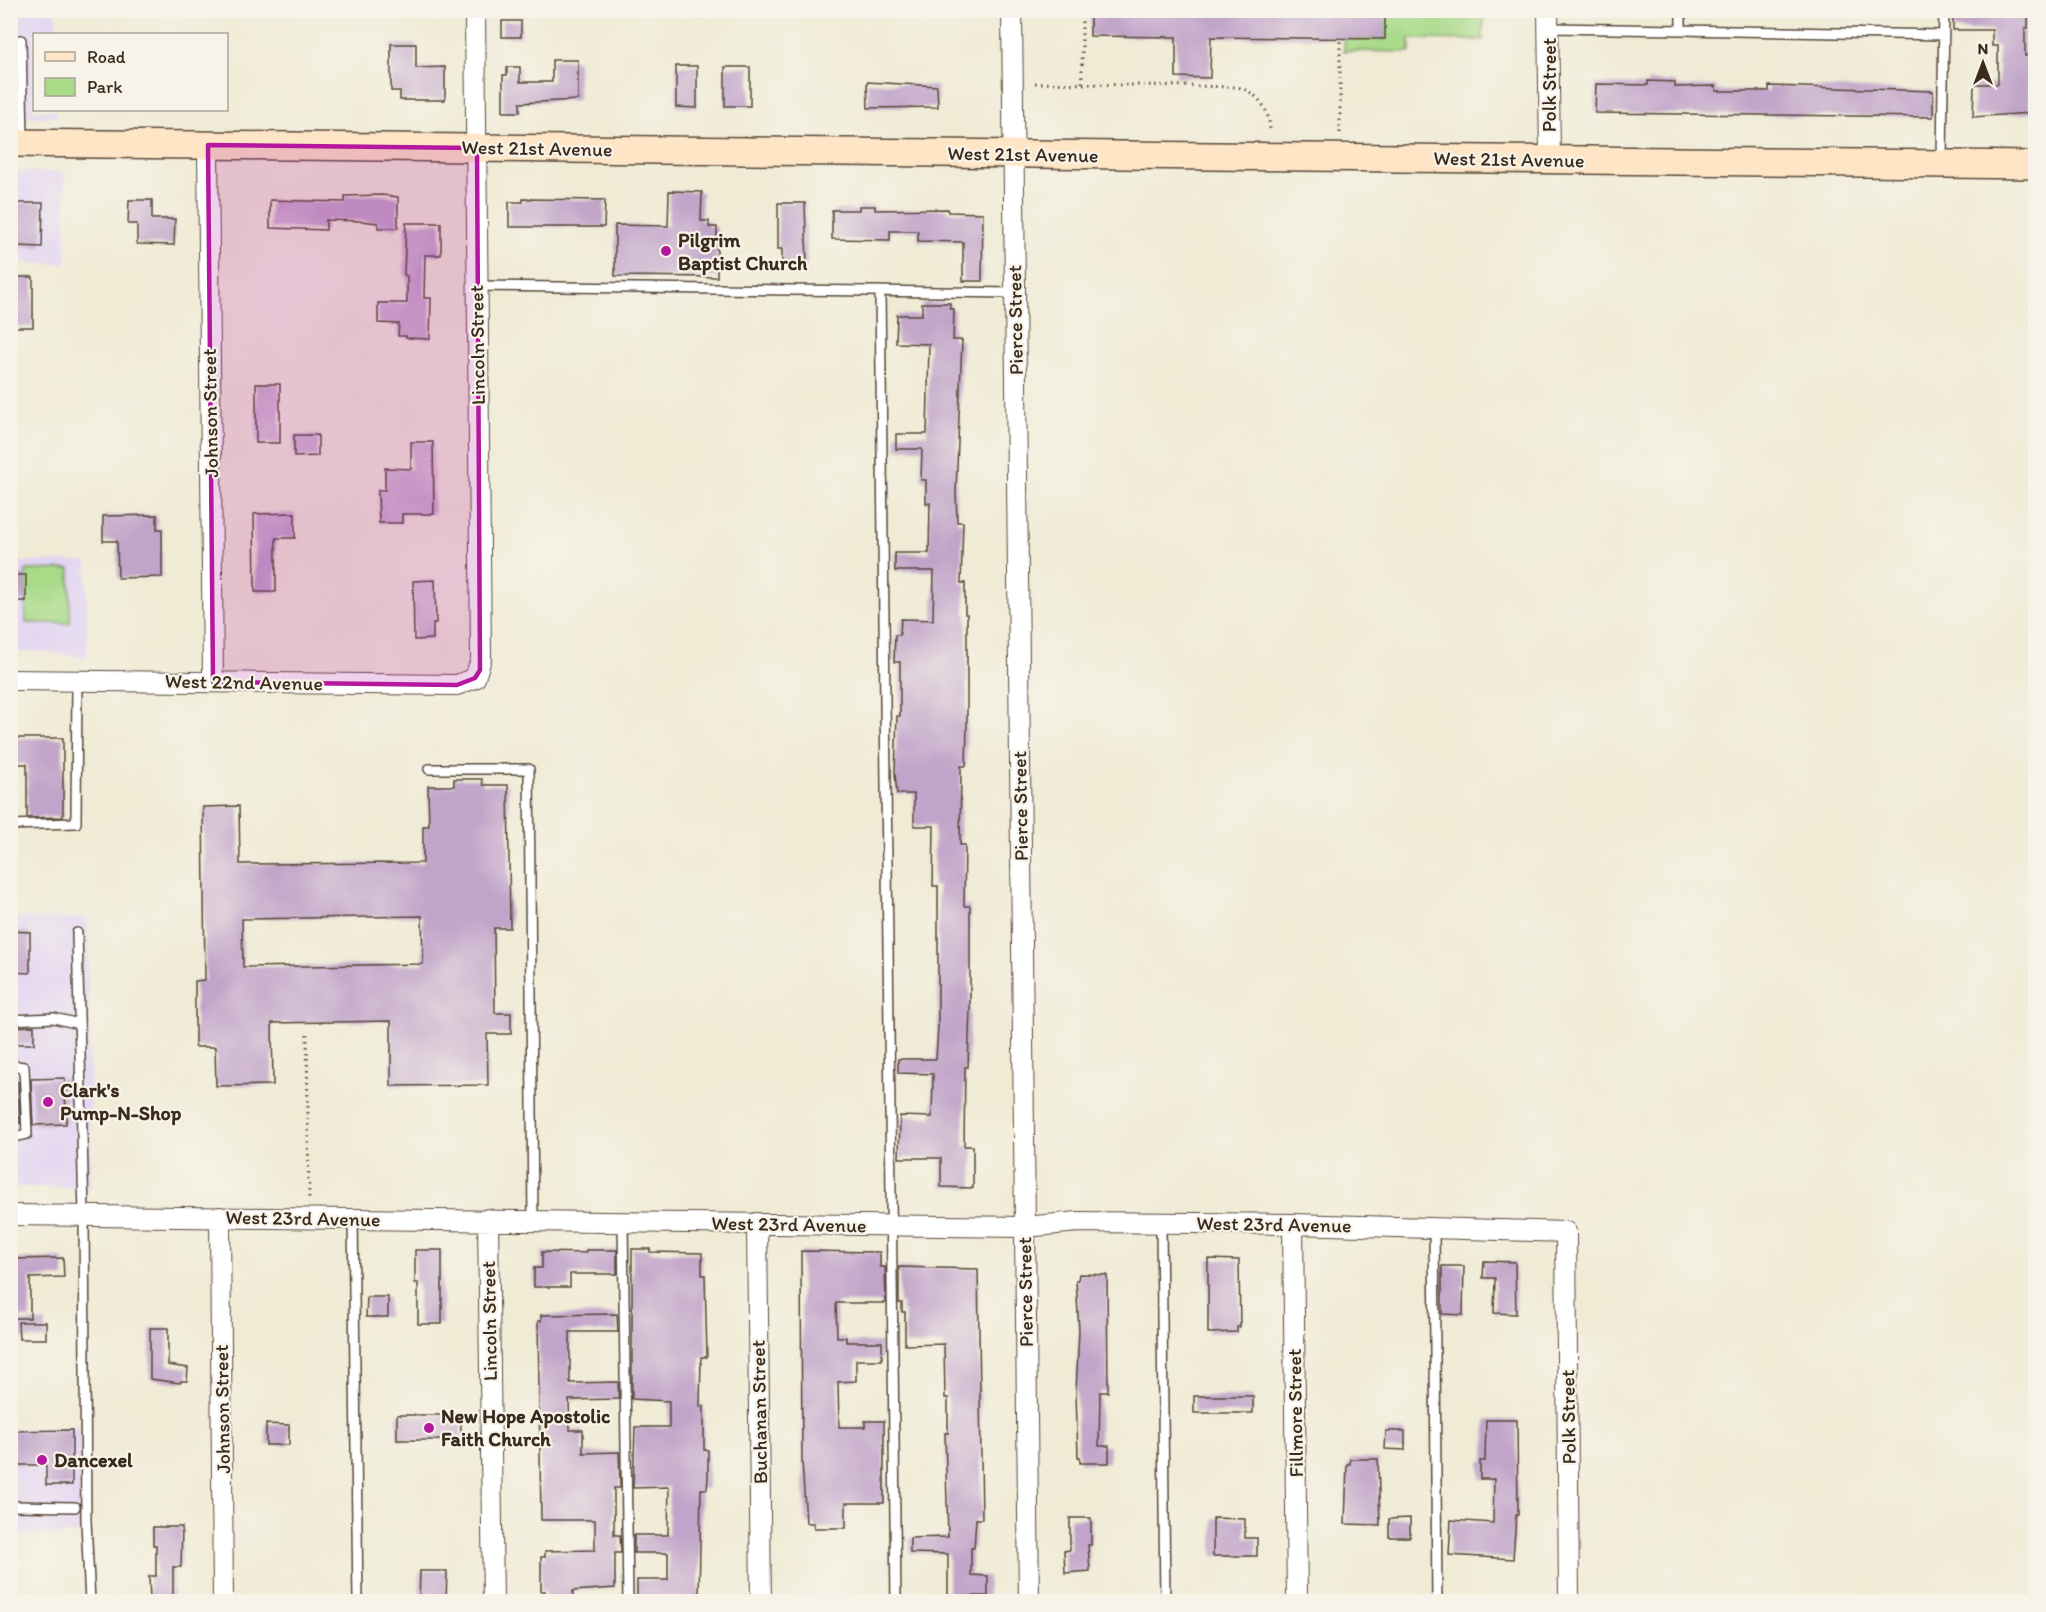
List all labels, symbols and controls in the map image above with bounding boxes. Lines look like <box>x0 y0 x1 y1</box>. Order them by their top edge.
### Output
legend <box>33 33 228 111</box>
north arrow <box>1953 33 2013 93</box>
street label: Polk Street <box>1537 37 1561 132</box>
text: N <box>1978 39 1988 58</box>
text: Road <box>87 46 126 68</box>
text: Park <box>87 76 122 98</box>
street label: West 21st Avenue <box>461 135 613 161</box>
street label: West 21st Avenue <box>947 141 1099 167</box>
street label: West 21st Avenue <box>1433 146 1585 172</box>
place label: Pilgrim Baptist Church <box>678 228 808 276</box>
marker: Pilgrim Baptist Church <box>659 244 673 258</box>
street label: Pierce Street <box>1002 264 1028 375</box>
street label: Lincoln Street <box>464 285 490 405</box>
street label: Johnson Street <box>197 348 223 478</box>
street label: West 22nd Avenue <box>165 669 323 695</box>
street label: Pierce Street <box>1007 750 1033 861</box>
place label: Clark's Pump-N-Shop <box>60 1078 182 1126</box>
marker: Clark's Pump-N-Shop <box>41 1095 55 1109</box>
street label: West 23rd Avenue <box>225 1205 381 1231</box>
street label: West 23rd Avenue <box>711 1211 867 1237</box>
street label: West 23rd Avenue <box>1196 1211 1352 1237</box>
street label: Pierce Street <box>1012 1236 1038 1347</box>
street label: Lincoln Street <box>476 1261 502 1381</box>
street label: Buchanan Street <box>746 1340 772 1484</box>
street label: Johnson Street <box>209 1344 235 1474</box>
street label: Fillmore Street <box>1282 1348 1308 1478</box>
street label: Polk Street <box>1555 1369 1581 1465</box>
place label: New Hope Apostolic Faith Church <box>441 1404 611 1451</box>
marker: New Hope Apostolic Faith Church <box>422 1421 436 1435</box>
place label: Dancexel <box>54 1448 133 1472</box>
marker: Dancexel <box>35 1453 49 1467</box>

